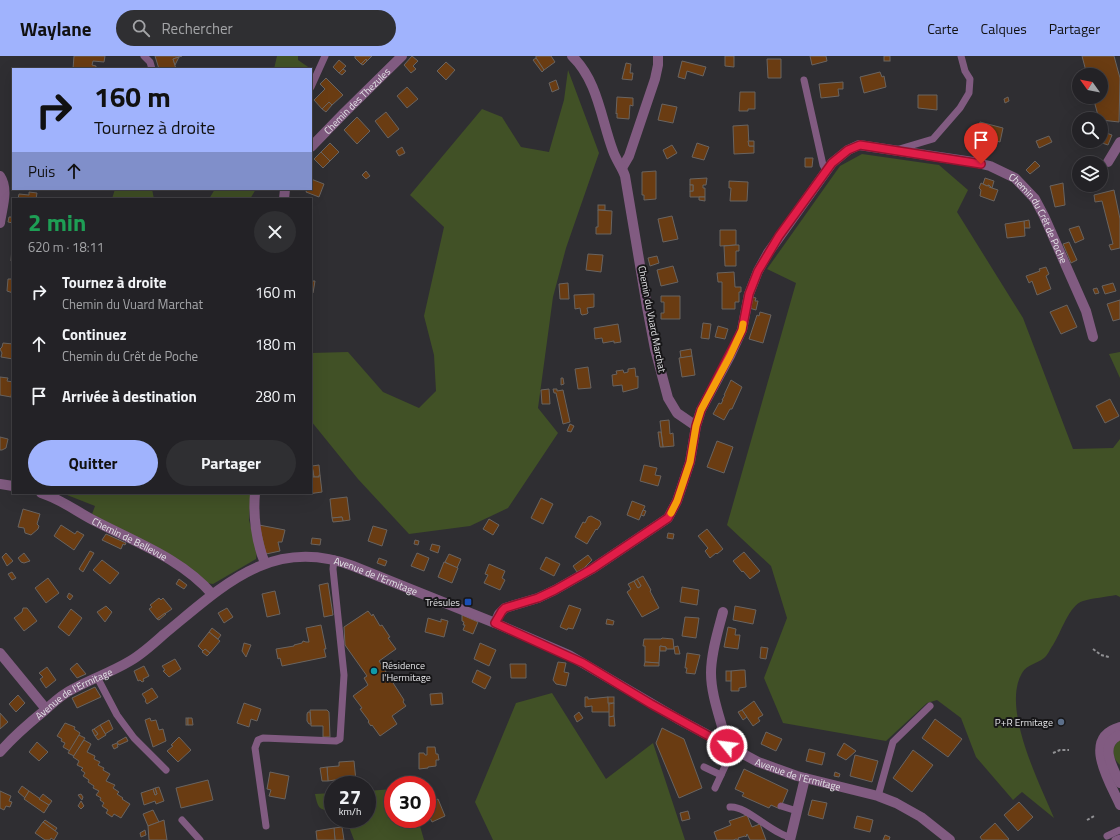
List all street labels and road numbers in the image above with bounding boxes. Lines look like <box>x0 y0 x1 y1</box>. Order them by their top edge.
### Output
street label: Chemin des Thezules <box>320 64 394 137</box>
street label: Chemin du Crêt de Poche <box>1007 169 1071 266</box>
street label: Chemin du Vuard Marchat <box>634 264 670 374</box>
street label: Chemin de Bellevue <box>90 513 170 564</box>
street label: Avenue de l'Ermitage <box>332 553 420 599</box>
street label: Avenue de l'Ermitage <box>32 664 115 723</box>
street label: Avenue de l'Ermitage <box>753 754 842 794</box>

